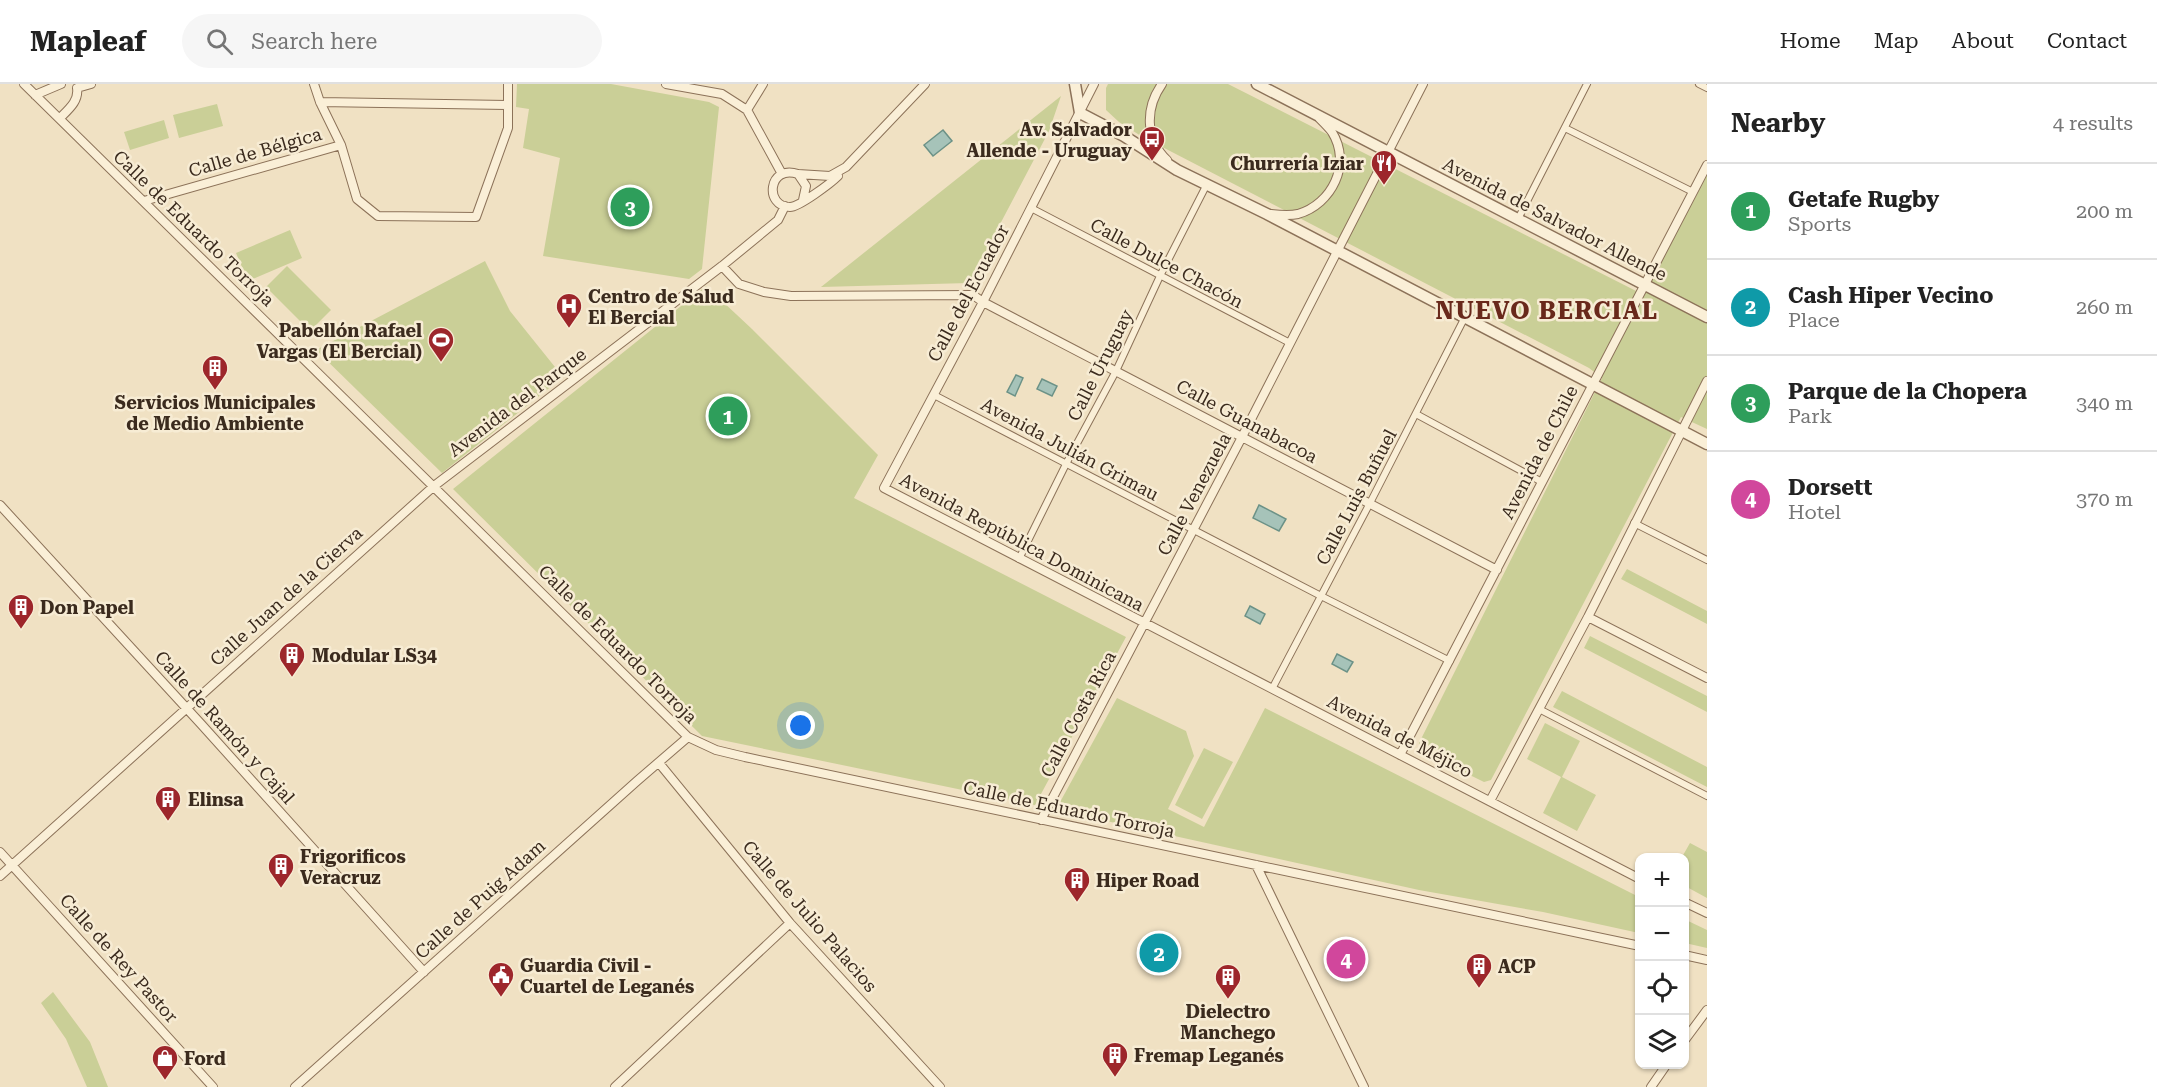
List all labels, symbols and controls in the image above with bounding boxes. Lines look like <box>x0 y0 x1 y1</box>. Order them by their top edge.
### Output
search box <box>182 14 602 68</box>
text: Mapleaf <box>30 25 146 58</box>
icon: search <box>203 25 236 58</box>
text: Search here <box>251 29 377 54</box>
text: Home <box>1780 29 1841 53</box>
text: Map <box>1874 29 1919 53</box>
text: About <box>1952 29 2014 53</box>
text: Contact <box>2047 29 2127 53</box>
text: Nearby <box>1731 108 1825 138</box>
text: 4 results <box>2053 111 2133 135</box>
place label: Av. Salvador Allende - Uruguay <box>967 119 1132 161</box>
street label: Calle de Bélgica <box>186 123 324 181</box>
bus stop icon: Av. Salvador Allende - Uruguay <box>1137 124 1167 162</box>
street label: Calle de Eduardo Torroja <box>109 146 279 311</box>
restaurant icon: Churrería Iziar <box>1369 148 1399 186</box>
place label: Churrería Iziar <box>1230 153 1364 174</box>
street label: Avenida de Salvador Allende <box>1439 153 1671 285</box>
pin: 3 <box>610 184 650 230</box>
text: Getafe Rugby <box>1788 187 1939 212</box>
text: 1 <box>1745 199 1756 223</box>
text: 200 m <box>2076 199 2133 223</box>
text: Sports <box>1788 212 1851 236</box>
street label: Calle Dulce Chacón <box>1087 214 1247 312</box>
street label: Calle del Ecuador <box>923 221 1013 365</box>
text: Cash Hiper Vecino <box>1788 283 1993 308</box>
place label: Centro de Salud El Bercial <box>588 286 734 328</box>
hospital icon: Centro de Salud El Bercial <box>554 291 584 329</box>
text: 2 <box>1745 295 1756 319</box>
text: 260 m <box>2076 295 2133 319</box>
district label: NUEVO BERCIAL <box>1435 297 1659 325</box>
street label: Calle Uruguay <box>1063 305 1137 424</box>
text: Place <box>1788 308 1840 332</box>
place label: Pabellón Rafael Vargas (El Bercial) <box>257 320 422 362</box>
sports icon: Pabellón Rafael Vargas (El Bercial) <box>426 325 456 363</box>
street label: Avenida del Parque <box>444 343 590 461</box>
building icon: Servicios Municipales de Medio Ambiente <box>200 353 230 391</box>
street label: Calle Guanabacoa <box>1173 375 1321 467</box>
text: Parque de la Chopera <box>1788 379 2027 404</box>
street label: Avenida de Chile <box>1496 382 1582 522</box>
text: 3 <box>1745 391 1756 415</box>
text: 340 m <box>2076 391 2133 415</box>
place label: Servicios Municipales de Medio Ambiente <box>115 392 315 434</box>
street label: Avenida Julián Grimau <box>978 393 1162 505</box>
pin: 1 <box>708 394 748 438</box>
text: Park <box>1788 404 1832 428</box>
street label: Calle Luis Buñuel <box>1311 425 1401 568</box>
street label: Calle Venezuela <box>1153 429 1235 559</box>
street label: Avenida República Dominicana <box>896 469 1148 616</box>
text: Dorsett <box>1788 475 1872 500</box>
text: 4 <box>1745 487 1756 511</box>
text: 370 m <box>2076 487 2133 511</box>
text: Hotel <box>1788 500 1841 524</box>
street label: Calle Juan de la Cierva <box>206 522 367 670</box>
street label: Calle de Eduardo Torroja <box>534 560 702 728</box>
building icon: Don Papel <box>6 592 36 630</box>
place label: Don Papel <box>40 597 134 618</box>
building icon: Modular LS34 <box>277 640 307 678</box>
place label: Modular LS34 <box>312 645 437 666</box>
street label: Calle de Ramón y Cajal <box>151 646 299 808</box>
street label: Calle Costa Rica <box>1036 647 1120 781</box>
street label: Avenida de Méjico <box>1324 690 1476 782</box>
your location <box>786 711 815 740</box>
street label: Calle de Eduardo Torroja <box>961 776 1177 842</box>
building icon: Elinsa <box>153 784 183 822</box>
place label: Elinsa <box>188 789 244 810</box>
street label: Calle de Puig Adam <box>411 835 549 963</box>
street label: Calle de Julio Palacios <box>739 836 881 996</box>
place label: Frigorificos Veracruz <box>300 846 406 888</box>
building icon: Frigorificos Veracruz <box>266 851 296 889</box>
map controls <box>1635 853 1689 1069</box>
button: + <box>1635 853 1689 907</box>
building icon: Hiper Road <box>1062 865 1092 903</box>
place label: Hiper Road <box>1096 870 1199 891</box>
street label: Calle de Rey Pastor <box>56 889 182 1027</box>
button: − <box>1635 907 1689 961</box>
pin: 2 <box>1140 930 1178 976</box>
pin: 4 <box>1326 936 1366 982</box>
building icon: ACP <box>1464 951 1494 989</box>
place label: Guardia Civil - Cuartel de Leganés <box>520 955 694 997</box>
place label: ACP <box>1498 956 1536 977</box>
public building icon: Guardia Civil - Cuartel de Leganés <box>486 960 516 998</box>
button: locate <box>1635 961 1689 1015</box>
building icon: Dielectro Manchego <box>1213 962 1243 1000</box>
place label: Dielectro Manchego <box>1180 1001 1276 1043</box>
button: layers <box>1635 1015 1689 1069</box>
building icon: Fremap Leganés <box>1100 1040 1130 1078</box>
shop icon: Ford <box>150 1043 180 1081</box>
place label: Fremap Leganés <box>1134 1045 1284 1066</box>
place label: Ford <box>184 1048 226 1069</box>

